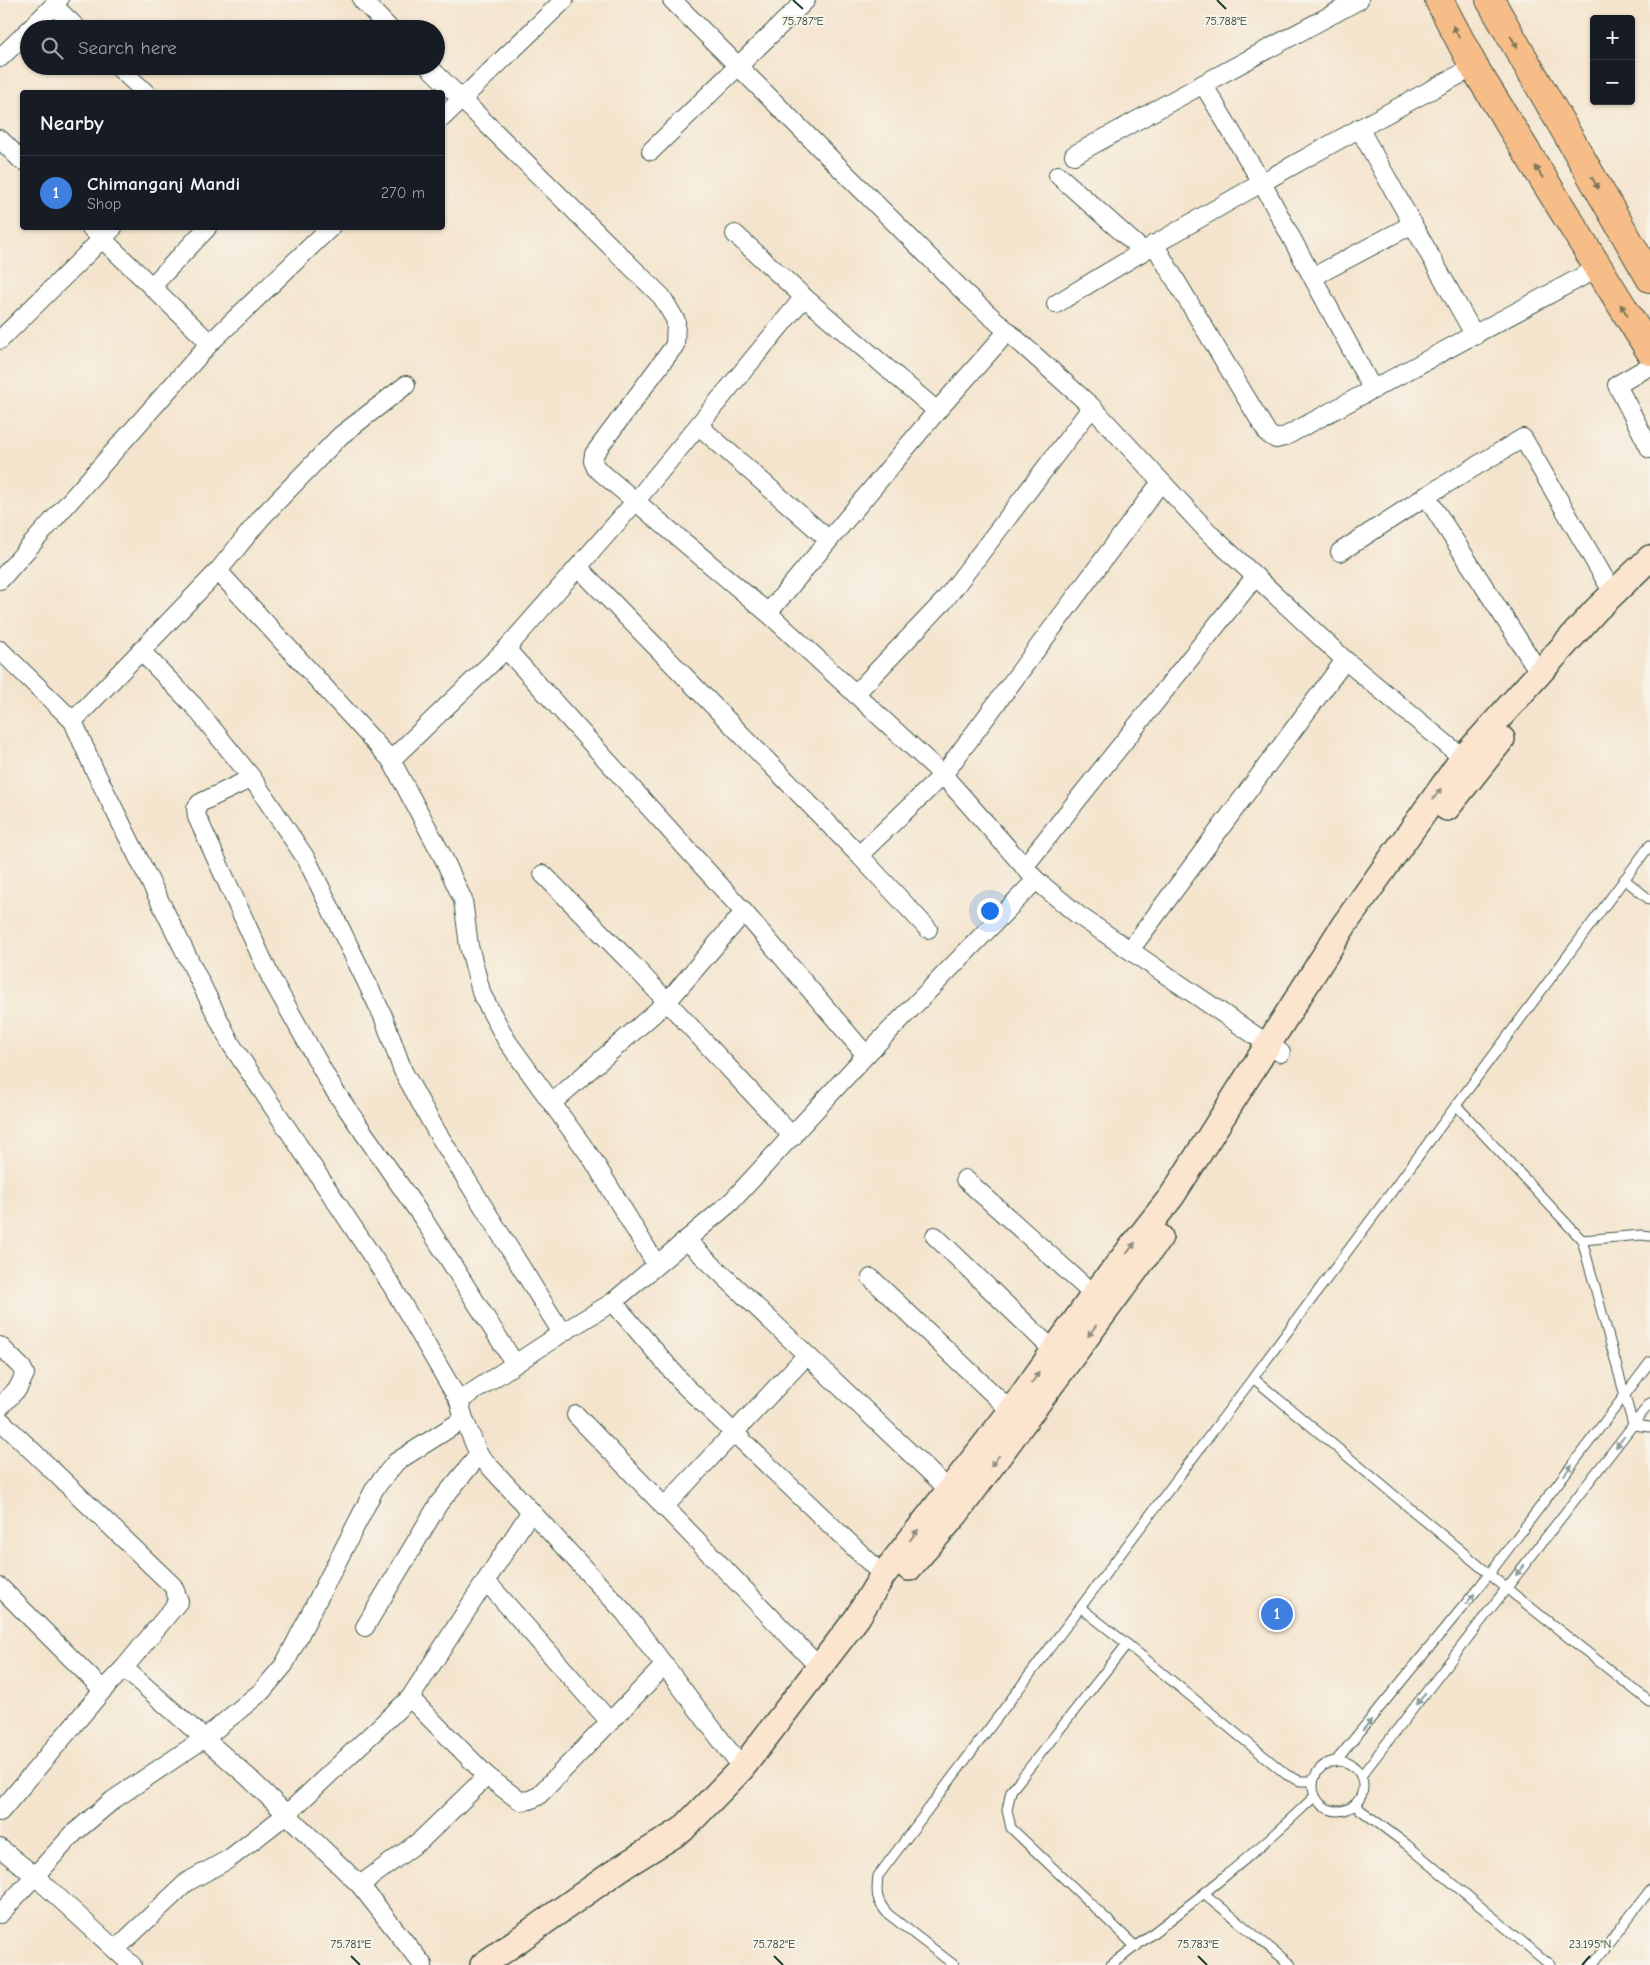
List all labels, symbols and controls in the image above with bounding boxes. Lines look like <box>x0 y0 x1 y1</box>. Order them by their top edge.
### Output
text: 75.787°E <box>782 14 824 28</box>
text: 75.788°E <box>1205 14 1247 28</box>
map controls <box>1590 15 1635 105</box>
button: + <box>1590 15 1635 60</box>
search box <box>20 20 445 75</box>
one-way arrow <box>1452 25 1460 39</box>
icon: search <box>38 34 66 62</box>
one-way arrow <box>1510 35 1518 50</box>
text: Search here <box>78 37 177 59</box>
button: − <box>1590 60 1635 105</box>
text: Nearby <box>40 111 104 135</box>
one-way arrow <box>1534 165 1543 178</box>
text: Chimanganj Mandi <box>87 173 240 195</box>
one-way arrow <box>1591 177 1600 190</box>
text: 1 <box>53 184 59 202</box>
text: 270 m <box>381 184 425 202</box>
text: Shop <box>87 195 121 213</box>
one-way arrow <box>1620 303 1629 317</box>
one-way arrow <box>1432 787 1442 801</box>
your location <box>977 898 1003 924</box>
one-way arrow <box>1126 1241 1136 1254</box>
one-way arrow <box>1087 1324 1097 1337</box>
one-way arrow <box>1029 1372 1040 1385</box>
one-way arrow <box>1615 1435 1626 1448</box>
one-way arrow <box>990 1454 1001 1467</box>
one-way arrow <box>1563 1464 1574 1477</box>
one-way arrow <box>909 1529 920 1542</box>
one-way arrow <box>1515 1563 1526 1576</box>
one-way arrow <box>1464 1593 1475 1606</box>
pin: 1 <box>1261 1595 1293 1633</box>
one-way arrow <box>1416 1692 1426 1706</box>
one-way arrow <box>1361 1718 1372 1731</box>
text: 75.781°E <box>331 1937 371 1951</box>
text: 75.782°E <box>753 1937 795 1951</box>
text: 75.783°E <box>1177 1937 1219 1951</box>
text: 23.195°N <box>1569 1937 1611 1951</box>

